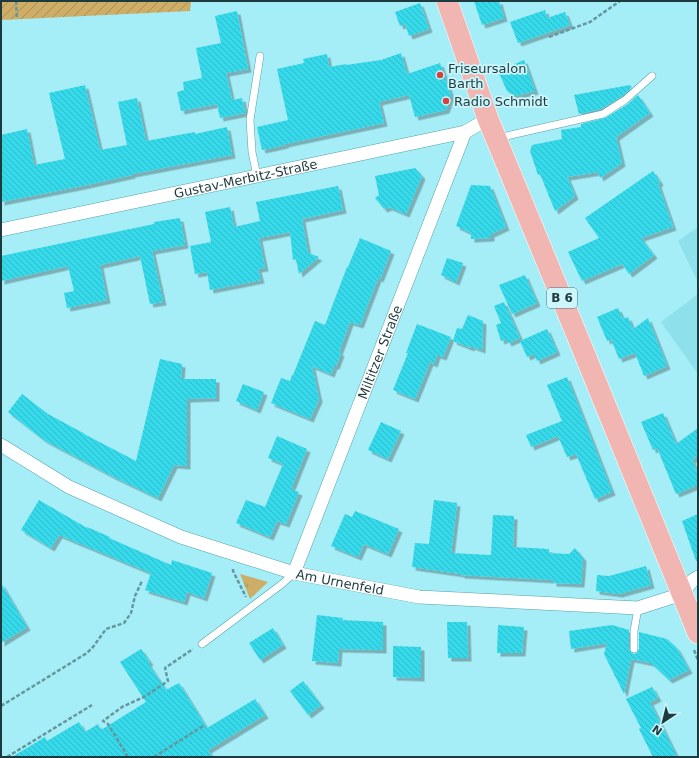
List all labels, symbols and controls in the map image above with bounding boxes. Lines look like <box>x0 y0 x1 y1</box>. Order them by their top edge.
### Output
place label: Friseursalon Barth <box>448 61 526 91</box>
marker: Friseursalon Barth <box>435 70 445 80</box>
place label: Radio Schmidt <box>454 94 548 109</box>
marker: Radio Schmidt <box>441 96 451 106</box>
street label: Gustav-Merbitz-Straße <box>173 156 319 201</box>
road number: B 6 <box>547 288 577 308</box>
street label: Miltitzer Straße <box>355 303 405 401</box>
street label: Am Urnenfeld <box>295 567 385 598</box>
north arrow <box>643 702 683 742</box>
text: N <box>650 722 665 738</box>

